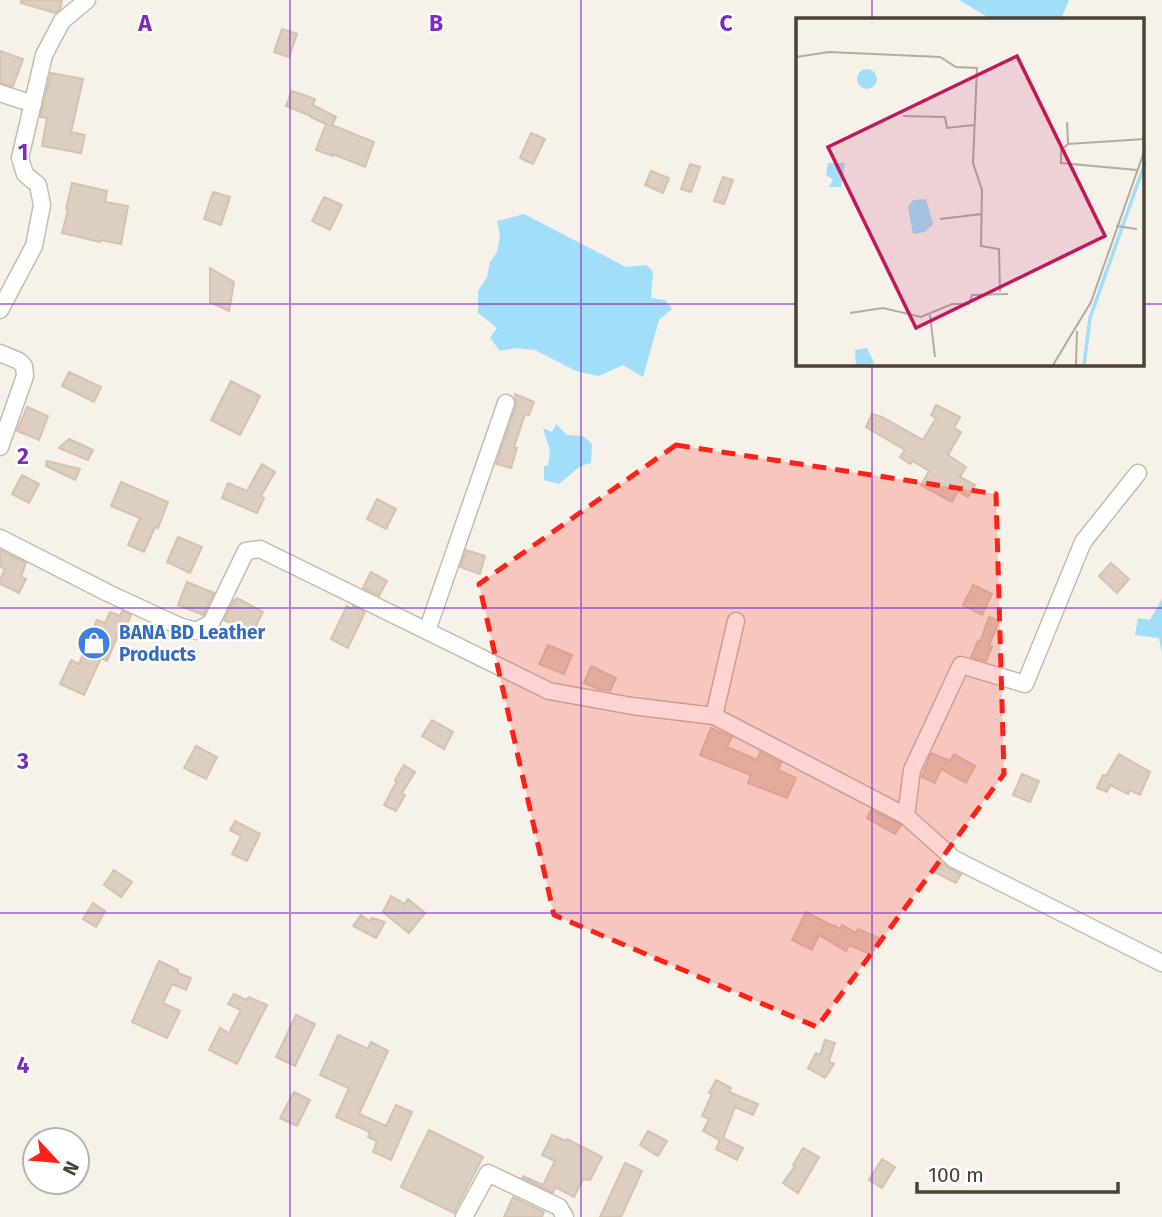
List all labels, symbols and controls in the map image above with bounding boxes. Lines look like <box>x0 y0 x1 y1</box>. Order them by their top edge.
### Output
text: A <box>137 9 152 37</box>
text: B <box>429 9 443 37</box>
text: C <box>719 9 733 37</box>
inset map <box>796 18 1144 366</box>
text: 1 <box>18 138 28 166</box>
text: 2 <box>17 442 29 470</box>
place label: BANA BD Leather Products <box>119 621 266 666</box>
shop icon: BANA BD Leather Products <box>75 624 113 662</box>
text: 3 <box>16 747 29 775</box>
text: 4 <box>17 1051 30 1079</box>
north arrow <box>21 1126 91 1196</box>
scale bar <box>917 1150 1118 1194</box>
text: N <box>58 1158 84 1179</box>
text: 100 m <box>928 1162 984 1188</box>

